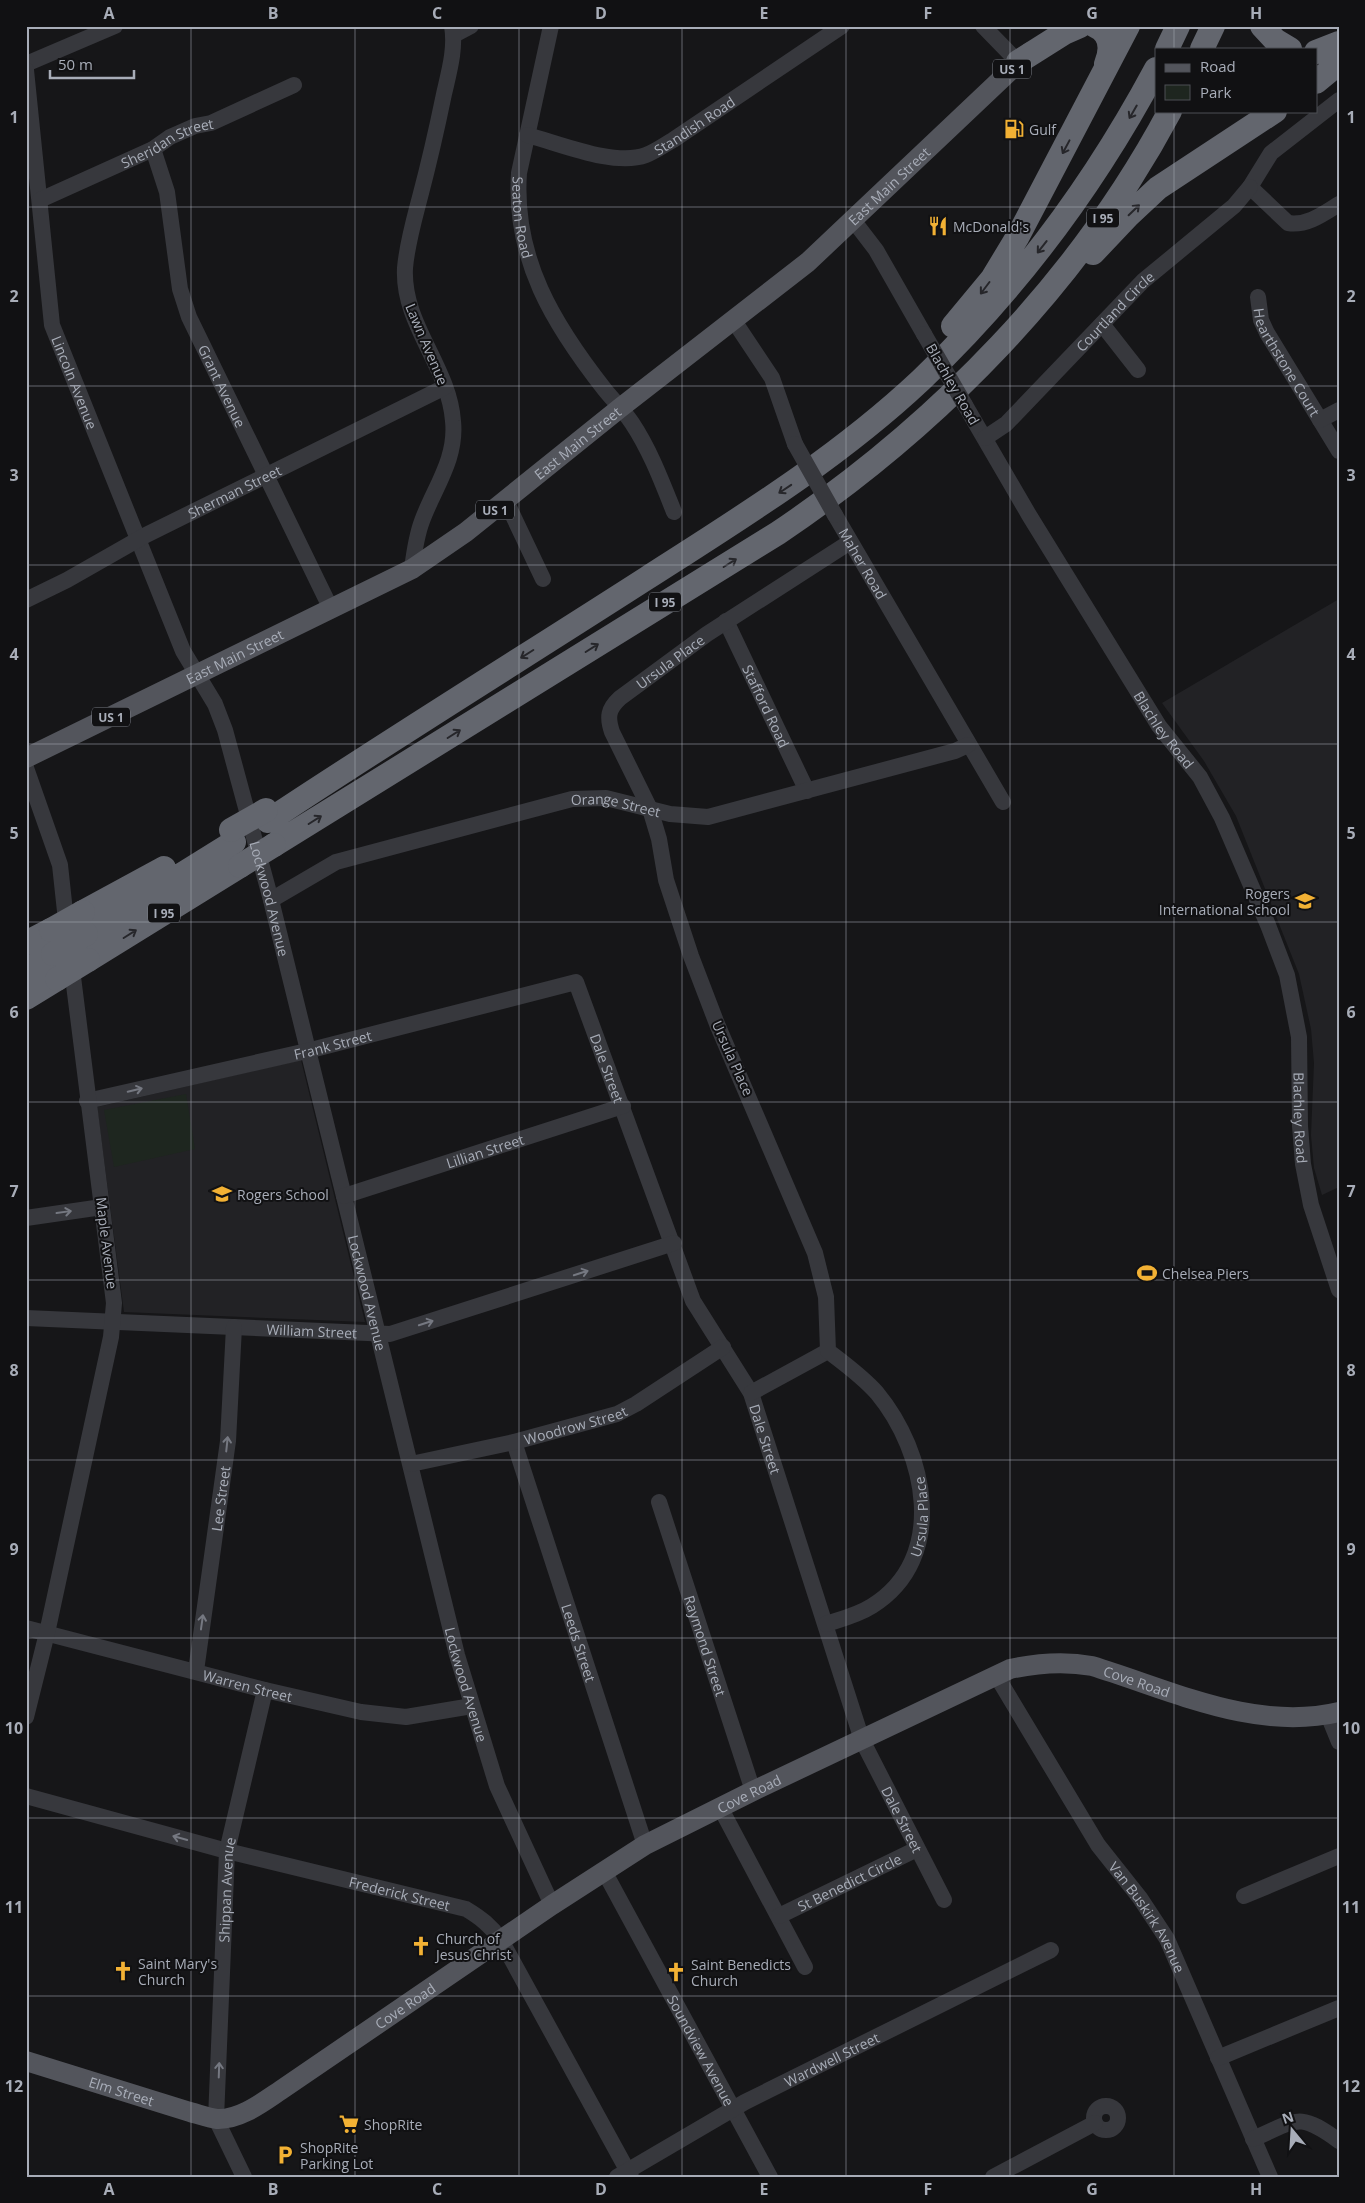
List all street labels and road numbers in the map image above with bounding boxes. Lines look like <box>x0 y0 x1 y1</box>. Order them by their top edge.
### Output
road number: US 1 <box>993 60 1031 78</box>
street label: Standish Road <box>650 92 738 159</box>
street label: Sheridan Street <box>118 113 215 172</box>
street label: East Main Street <box>844 142 934 229</box>
street label: Seaton Road <box>509 176 538 260</box>
road number: I 95 <box>1087 208 1119 228</box>
street label: Courtland Circle <box>1071 266 1158 355</box>
street label: Lawn Avenue <box>401 300 453 388</box>
street label: Hearthstone Court <box>1250 307 1325 419</box>
street label: Lincoln Avenue <box>48 333 102 432</box>
street label: Blachley Road <box>922 340 984 428</box>
street label: Grant Avenue <box>194 341 251 430</box>
street label: East Main Street <box>530 402 625 483</box>
street label: Sherman Street <box>184 460 284 522</box>
road number: US 1 <box>476 500 514 520</box>
street label: Maher Road <box>835 524 892 602</box>
road number: I 95 <box>649 592 681 612</box>
street label: East Main Street <box>182 624 286 688</box>
street label: Ursula Place <box>632 630 708 693</box>
street label: Stafford Road <box>739 661 794 750</box>
street label: Blachley Road <box>1130 687 1199 772</box>
road number: US 1 <box>92 708 130 726</box>
street label: Orange Street <box>571 788 663 821</box>
street label: Lockwood Avenue <box>246 839 294 958</box>
road number: I 95 <box>148 904 180 922</box>
street label: Ursula Place <box>708 1017 758 1099</box>
street label: Frank Street <box>292 1025 373 1063</box>
street label: Dale Street <box>586 1031 629 1105</box>
street label: Blachley Road <box>1290 1072 1312 1164</box>
street label: Lillian Street <box>444 1129 526 1172</box>
street label: Maple Avenue <box>92 1196 122 1290</box>
street label: Lockwood Avenue <box>344 1233 391 1353</box>
street label: William Street <box>266 1319 357 1342</box>
street label: Woodrow Street <box>522 1401 630 1448</box>
street label: Dale Street <box>746 1402 786 1476</box>
street label: Lee Street <box>206 1465 234 1533</box>
street label: Ursula Place <box>905 1475 932 1559</box>
street label: Raymond Street <box>680 1593 731 1698</box>
street label: Leeds Street <box>558 1601 601 1684</box>
street label: Lockwood Avenue <box>441 1625 492 1744</box>
street label: Cove Road <box>1101 1661 1173 1701</box>
street label: Warren Street <box>201 1665 294 1705</box>
street label: Cove Road <box>714 1770 784 1817</box>
street label: Dale Street <box>878 1783 927 1856</box>
street label: Shippan Avenue <box>214 1835 240 1943</box>
street label: St Benedict Circle <box>794 1849 904 1915</box>
street label: Van Buskirk Avenue <box>1105 1857 1190 1976</box>
street label: Frederick Street <box>347 1871 452 1914</box>
street label: Cove Road <box>371 1978 439 2033</box>
street label: Soundview Avenue <box>663 1991 739 2109</box>
street label: Wardwell Street <box>781 2027 882 2091</box>
street label: Elm Street <box>87 2072 156 2110</box>

